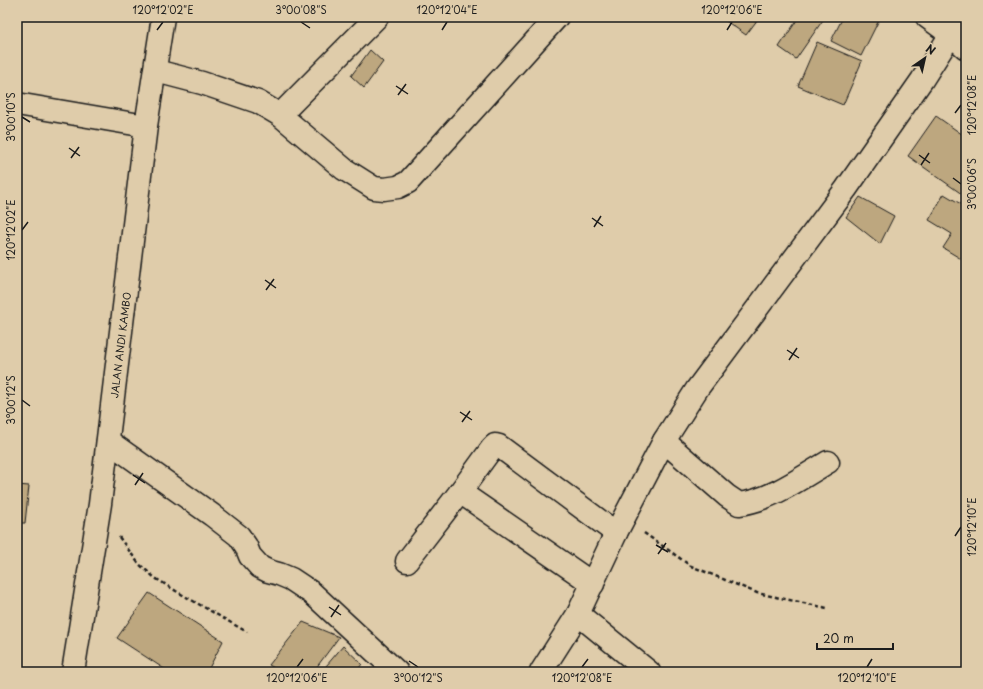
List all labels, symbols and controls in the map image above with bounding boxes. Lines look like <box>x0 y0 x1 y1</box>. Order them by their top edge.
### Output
text: 120°12'02"E <box>132 2 194 17</box>
text: 3°00'08"S <box>275 2 327 17</box>
text: 120°12'04"E <box>417 2 477 17</box>
text: 120°12'06"E <box>701 2 763 17</box>
north arrow <box>905 38 945 78</box>
text: N <box>923 40 939 59</box>
text: 120°12'08"E <box>964 75 979 135</box>
text: 3°00'10"S <box>3 92 18 142</box>
text: 3°00'06"S <box>964 158 979 210</box>
text: 120°12'02"E <box>3 199 18 261</box>
street label: JALAN ANDI KAMBO <box>106 291 134 399</box>
text: 3°00'12"S <box>3 375 18 425</box>
text: 120°12'10"E <box>964 498 979 556</box>
scale bar <box>817 625 893 651</box>
text: 20 m <box>823 629 854 647</box>
text: 120°12'06"E <box>266 670 328 685</box>
text: 3°00'12"S <box>393 670 443 685</box>
text: 120°12'08"E <box>552 670 612 685</box>
text: 120°12'10"E <box>838 670 896 685</box>

